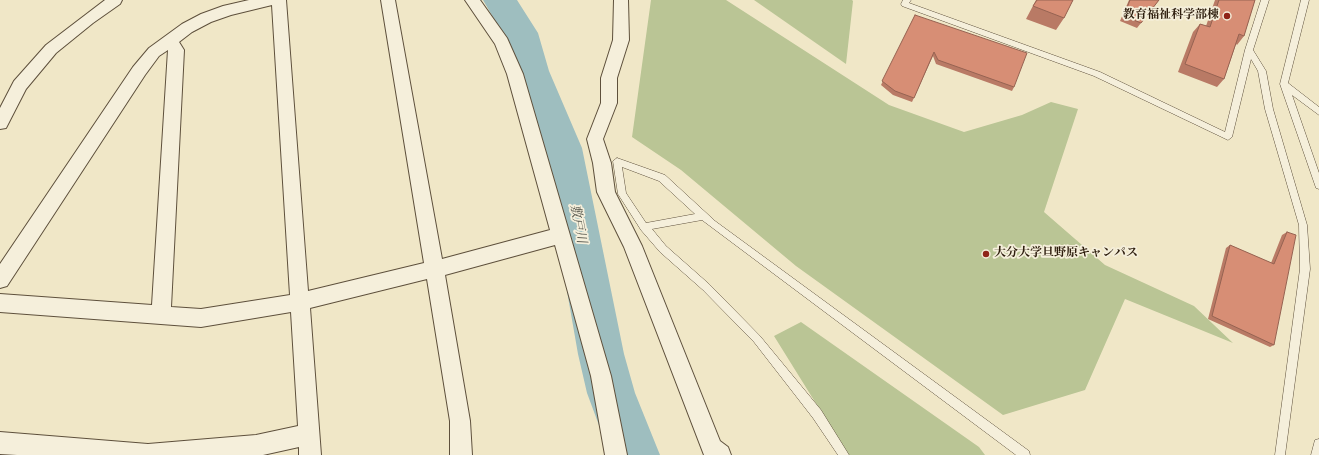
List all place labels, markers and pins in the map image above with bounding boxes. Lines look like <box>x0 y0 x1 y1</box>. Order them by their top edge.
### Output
place label: 教育福祉科学部棟 <box>1123 9 1219 23</box>
marker: 教育福祉科学部棟 <box>1222 11 1232 21</box>
place label: 大分大学旦野原キャンパス <box>994 247 1138 261</box>
marker: 大分大学旦野原キャンパス <box>981 249 991 259</box>

